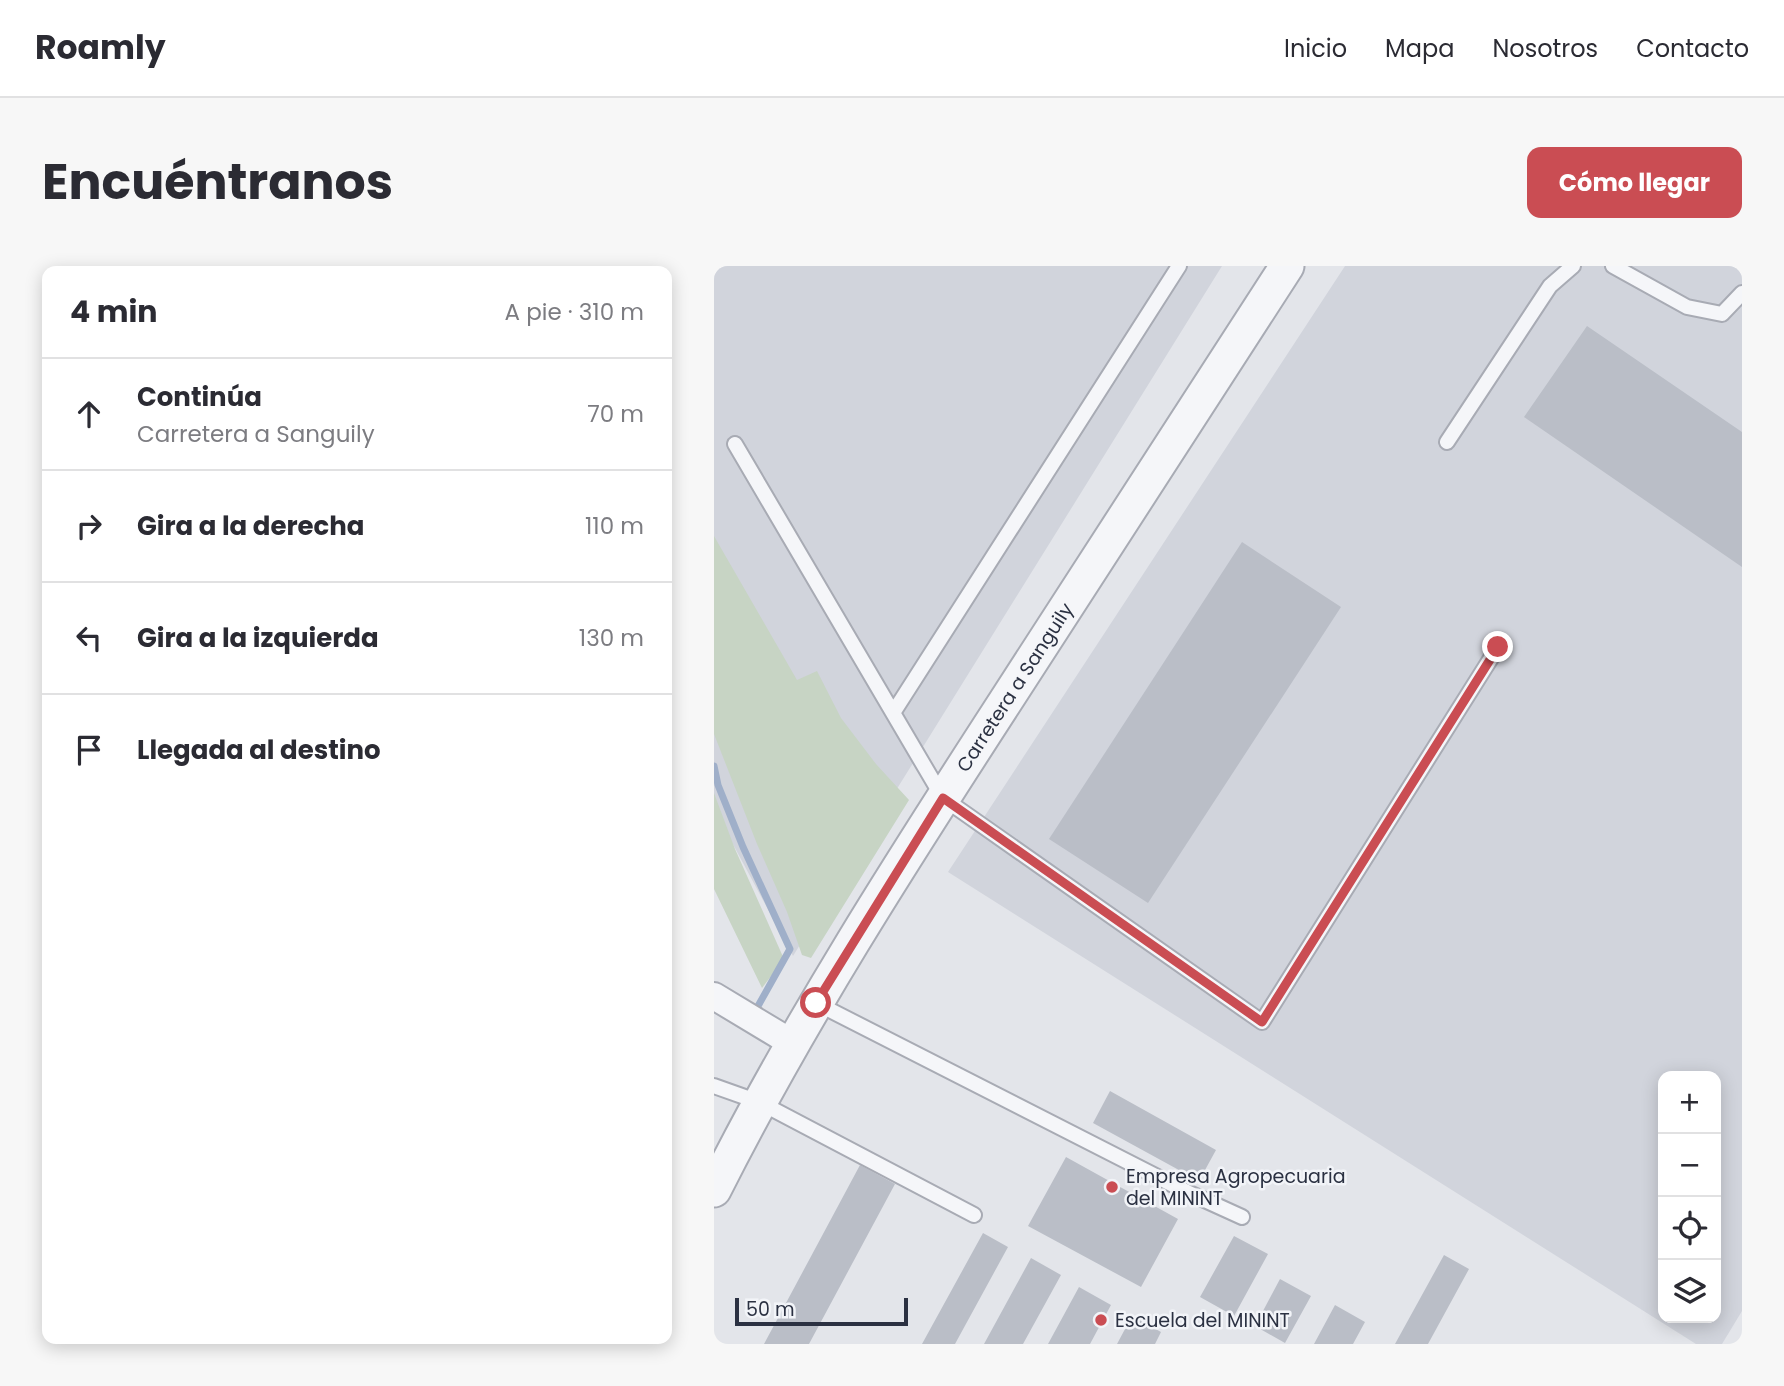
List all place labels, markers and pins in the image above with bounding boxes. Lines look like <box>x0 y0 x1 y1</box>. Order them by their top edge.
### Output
place label: Empresa Agropecuaria del MININT <box>1126 1163 1346 1212</box>
marker: Empresa Agropecuaria del MININT <box>1104 1179 1120 1195</box>
place label: Escuela del MININT <box>1115 1307 1290 1334</box>
marker: Escuela del MININT <box>1093 1312 1109 1328</box>

